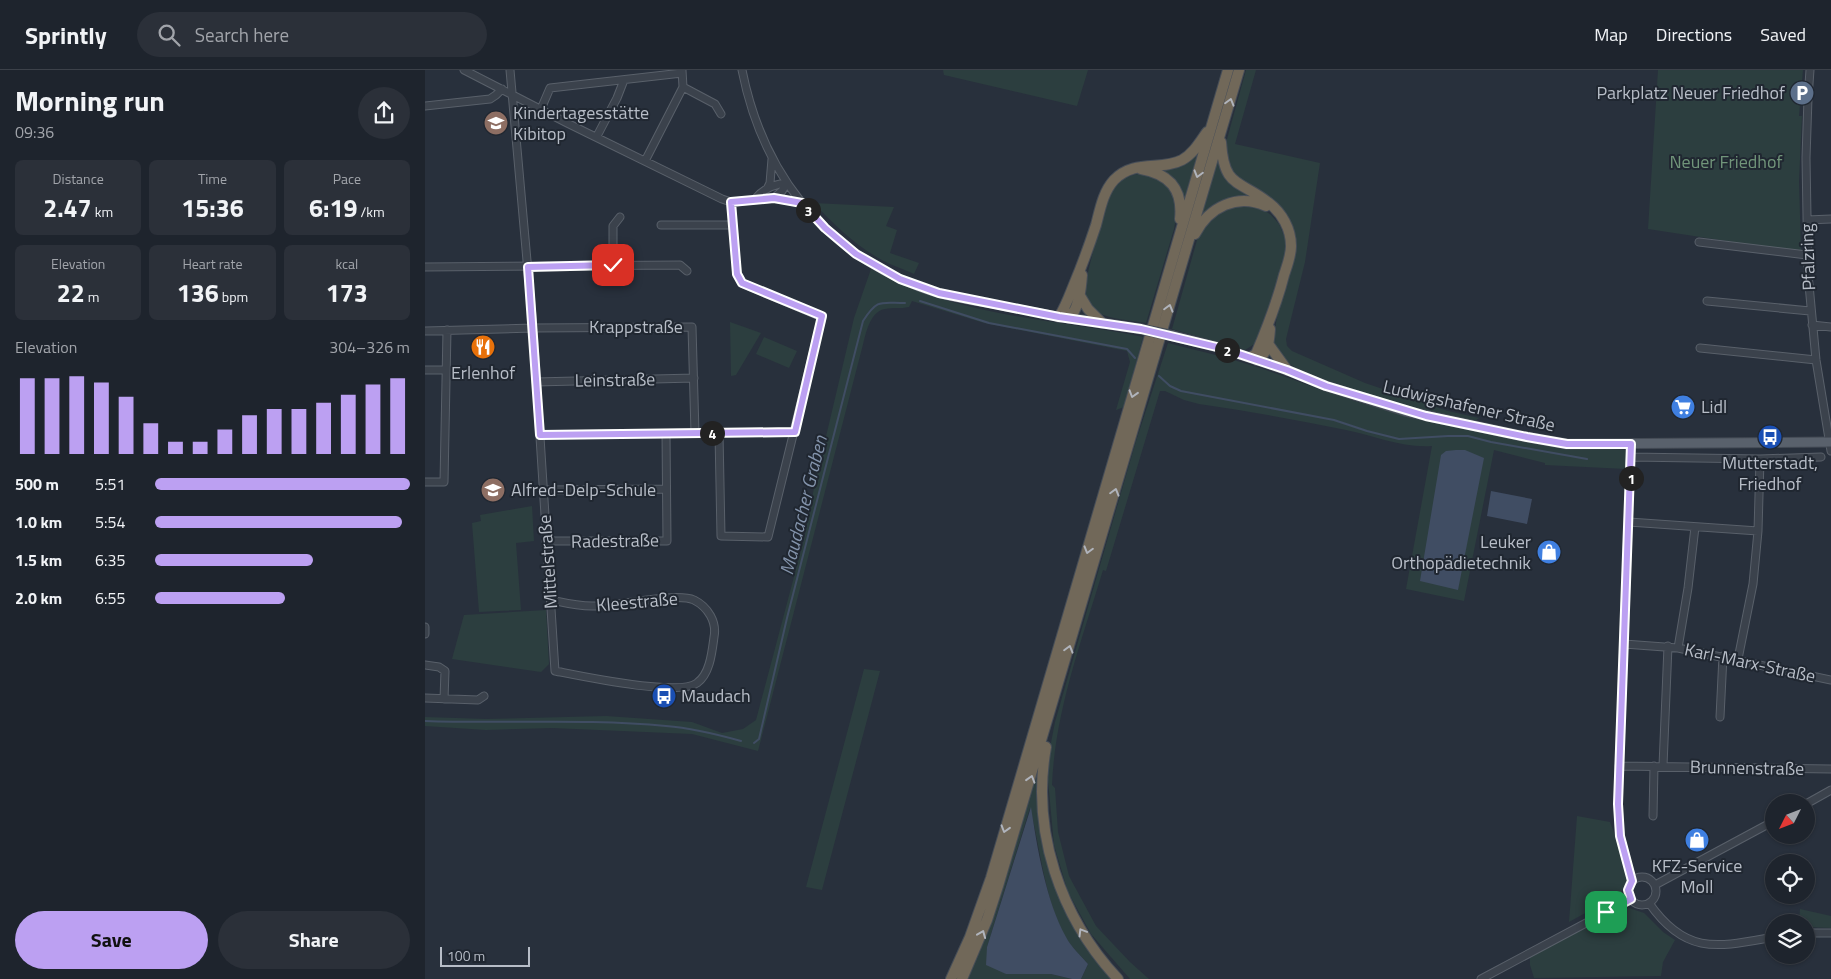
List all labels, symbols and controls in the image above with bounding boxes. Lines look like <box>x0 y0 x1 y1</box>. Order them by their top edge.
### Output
search box <box>137 12 487 57</box>
text: Sprintly <box>25 17 107 53</box>
text: Search here <box>195 20 289 49</box>
icon: search <box>155 21 183 49</box>
text: Map <box>1594 21 1628 48</box>
text: Directions <box>1656 21 1732 48</box>
text: Saved <box>1760 21 1806 48</box>
text: Morning run <box>15 79 165 122</box>
place label: Parkplatz Neuer Friedhof <box>1596 79 1785 106</box>
parking icon: Parkplatz Neuer Friedhof <box>1789 80 1815 106</box>
button: share <box>358 87 410 139</box>
one-way arrow <box>1224 98 1234 106</box>
place label: Kindertagesstätte Kibitop <box>513 99 649 147</box>
school or university icon: Kindertagesstätte Kibitop <box>483 110 509 136</box>
text: 09:36 <box>15 120 54 144</box>
park label: Neuer Friedhof <box>1669 148 1783 175</box>
text: Distance <box>53 168 104 189</box>
text: Time <box>198 168 227 189</box>
text: Pace <box>333 168 361 189</box>
one-way arrow <box>1193 169 1203 177</box>
text: 2.47 <box>43 189 92 227</box>
text: 15:36 <box>181 189 244 227</box>
text: 6:19 <box>309 189 357 227</box>
pin: 3 <box>795 198 821 222</box>
text: 3 <box>805 200 812 221</box>
text: km <box>92 201 113 222</box>
text: /km <box>357 201 385 222</box>
street label: Pfalzring <box>1793 223 1822 291</box>
pin <box>592 244 634 286</box>
icon: check <box>599 251 627 279</box>
text: Elevation <box>51 253 105 274</box>
text: Heart rate <box>182 253 243 274</box>
text: kcal <box>335 253 358 274</box>
text: 22 <box>57 274 85 312</box>
text: 136 <box>177 274 219 312</box>
text: 173 <box>326 274 368 312</box>
text: m <box>85 286 100 307</box>
text: bpm <box>219 286 248 307</box>
one-way arrow <box>1164 304 1174 312</box>
street label: Krappstraße <box>589 313 683 340</box>
restaurant icon: Erlenhof <box>470 334 496 360</box>
text: Elevation <box>15 335 77 359</box>
text: 304–326 m <box>329 335 410 359</box>
pin: 2 <box>1215 338 1239 362</box>
text: 2 <box>1224 340 1231 361</box>
place label: Erlenhof <box>451 359 515 386</box>
street label: Leinstraße <box>574 365 656 394</box>
street label: Ludwigshafener Straße <box>1380 373 1558 438</box>
one-way arrow <box>1129 389 1139 397</box>
place label: Lidl <box>1701 393 1727 420</box>
supermarket icon: Lidl <box>1670 394 1696 420</box>
pin: 4 <box>699 420 725 446</box>
text: 4 <box>709 423 716 444</box>
bus stop icon: Mutterstadt, Friedhof <box>1757 424 1783 450</box>
water label: Maudacher Graben <box>771 432 834 578</box>
place label: Mutterstadt, Friedhof <box>1722 449 1818 497</box>
pin: 1 <box>1619 466 1643 490</box>
text: 1 <box>1628 468 1635 489</box>
text: 500 m <box>15 472 59 496</box>
text: 5:51 <box>95 472 125 496</box>
place label: Alfred-Delp-Schule <box>511 476 656 503</box>
school or university icon: Alfred-Delp-Schule <box>480 477 506 503</box>
one-way arrow <box>1109 488 1119 497</box>
text: 1.0 km <box>15 510 62 534</box>
text: 5:54 <box>95 510 125 534</box>
street label: Mittelstraße <box>531 514 564 610</box>
street label: Radestraße <box>571 526 659 555</box>
place label: Leuker Orthopädietechnik <box>1391 528 1531 576</box>
shop icon: Leuker Orthopädietechnik <box>1536 539 1562 565</box>
one-way arrow <box>1084 545 1094 553</box>
text: 1.5 km <box>15 548 62 572</box>
text: 6:35 <box>95 548 125 572</box>
street label: Kleestraße <box>595 584 679 619</box>
text: 2.0 km <box>15 586 62 610</box>
text: 6:55 <box>95 586 125 610</box>
street label: Karl-Marx-Straße <box>1682 635 1818 690</box>
one-way arrow <box>1063 644 1074 653</box>
place label: Maudach <box>681 682 751 709</box>
bus stop icon: Maudach <box>651 683 677 709</box>
street label: Brunnenstraße <box>1690 753 1804 782</box>
one-way arrow <box>1025 776 1035 784</box>
north arrow <box>1765 794 1815 844</box>
map controls <box>1765 794 1815 964</box>
one-way arrow <box>1001 825 1011 833</box>
shop icon: KFZ-Service Moll <box>1684 827 1710 853</box>
place label: KFZ-Service Moll <box>1652 852 1742 900</box>
button: locate <box>1765 854 1815 904</box>
pin <box>1585 891 1627 933</box>
icon: arrive <box>1592 898 1620 926</box>
button: Save <box>15 911 208 969</box>
button: Share <box>218 911 410 969</box>
button: layers <box>1765 914 1815 964</box>
one-way arrow <box>1079 929 1089 938</box>
one-way arrow <box>975 930 986 939</box>
scale bar <box>440 944 530 967</box>
text: 100 m <box>447 945 485 966</box>

